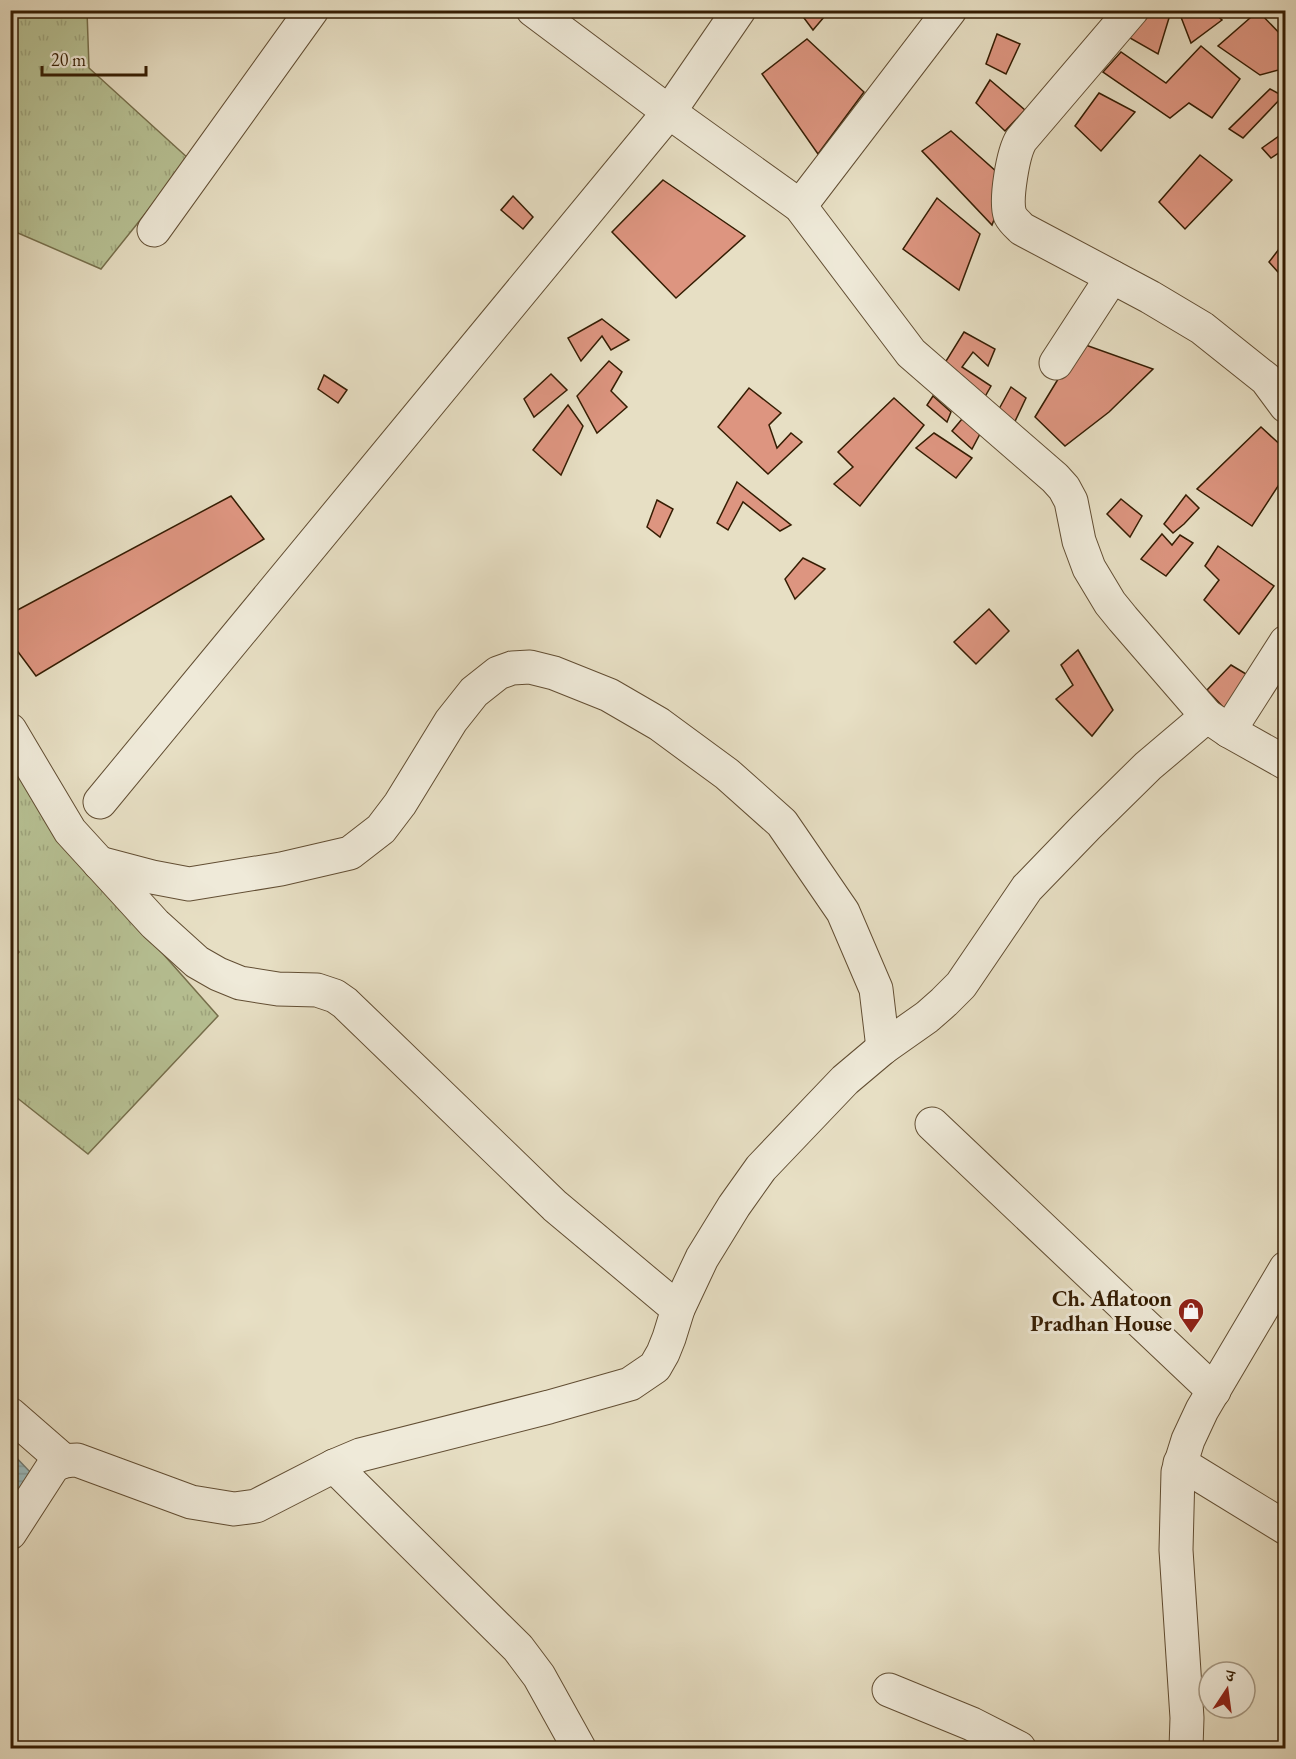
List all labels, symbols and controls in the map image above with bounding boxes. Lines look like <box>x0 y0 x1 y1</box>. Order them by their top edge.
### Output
scale bar <box>42 39 146 77</box>
text: 20 m <box>51 48 86 71</box>
place label: Ch. Aflatoon Pradhan House <box>1030 1284 1173 1338</box>
shop icon: Ch. Aflatoon Pradhan House <box>1176 1296 1206 1334</box>
north arrow <box>1197 1660 1257 1720</box>
text: उ <box>1223 1664 1238 1687</box>

